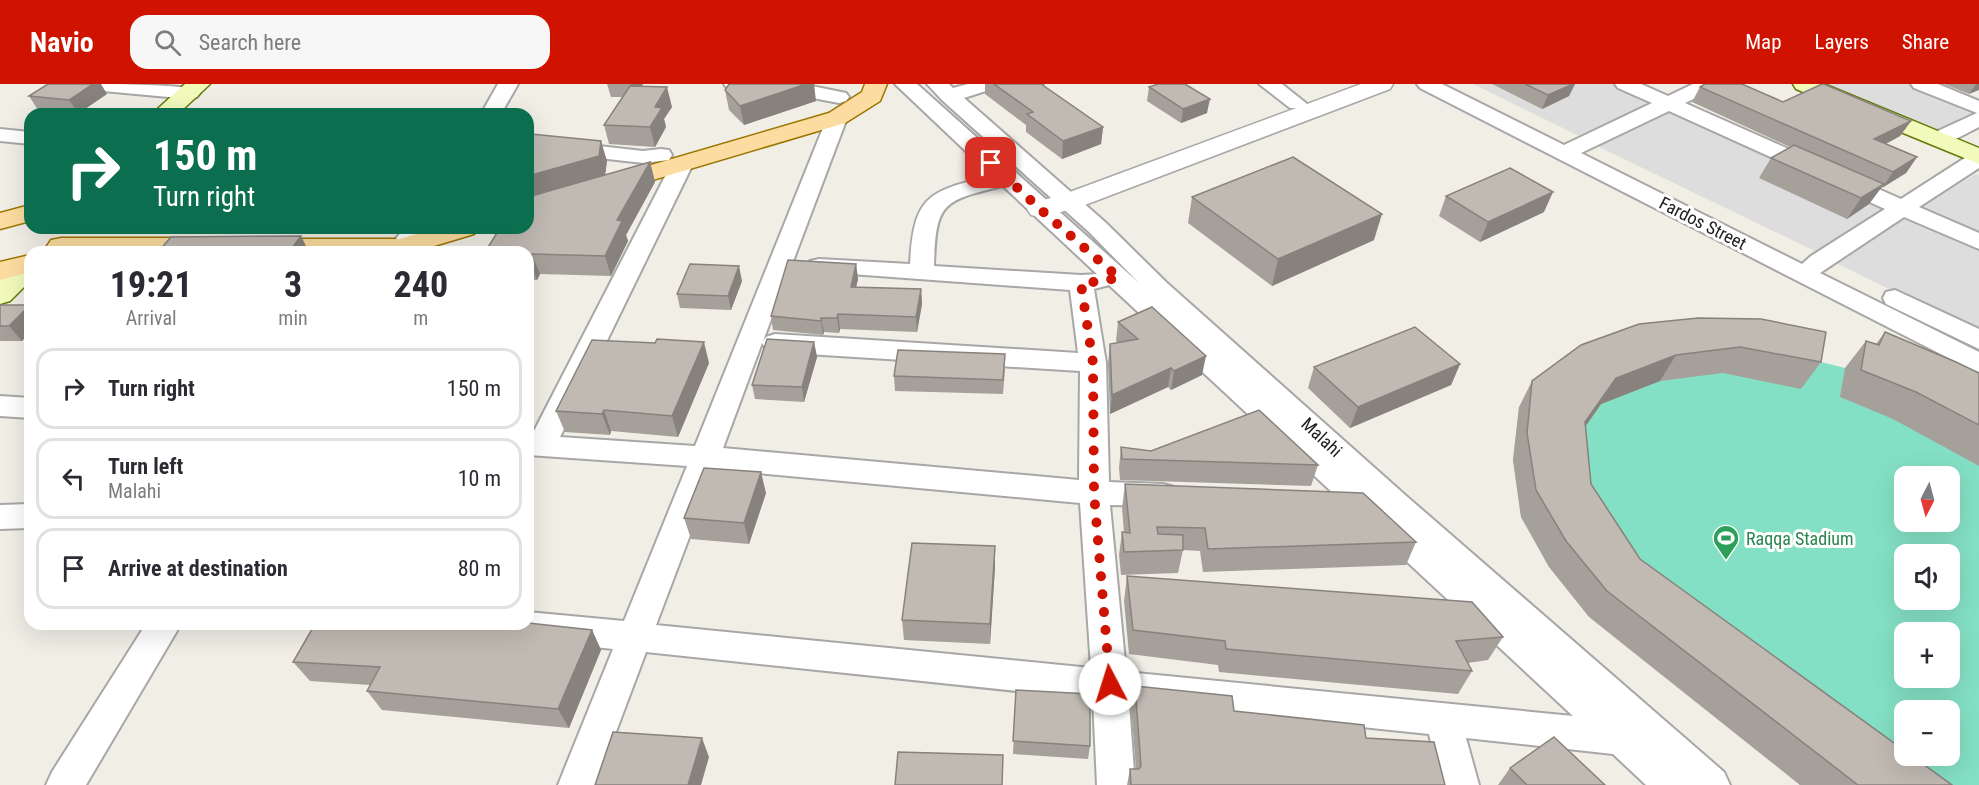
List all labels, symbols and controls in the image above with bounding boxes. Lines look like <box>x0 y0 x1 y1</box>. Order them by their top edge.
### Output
search box <box>130 15 550 69</box>
text: Navio <box>30 26 94 59</box>
icon: search <box>151 26 184 59</box>
text: Search here <box>199 30 301 55</box>
text: Map <box>1745 30 1782 54</box>
text: Layers <box>1815 30 1869 54</box>
text: Share <box>1902 30 1949 54</box>
text: 150 m <box>153 131 258 180</box>
icon: right <box>54 132 132 210</box>
pin <box>965 137 1016 188</box>
icon: arrive <box>974 146 1007 179</box>
text: Turn right <box>153 181 255 213</box>
street label: Fardos Street <box>1656 192 1750 254</box>
text: 19:21 <box>110 264 192 306</box>
text: 3 <box>284 264 302 306</box>
text: 240 <box>394 264 448 306</box>
text: Arrival <box>126 306 177 330</box>
text: min <box>278 306 308 330</box>
text: m <box>413 306 428 330</box>
icon: right <box>57 372 90 405</box>
text: Turn right <box>108 376 195 401</box>
text: 150 m <box>447 376 501 401</box>
street label: Malahi <box>1297 413 1347 461</box>
text: Turn left <box>108 454 183 479</box>
icon: left <box>57 462 90 495</box>
text: 10 m <box>458 466 501 491</box>
north arrow <box>1894 466 1960 532</box>
map controls <box>1894 466 1960 766</box>
text: Malahi <box>108 479 161 503</box>
sports icon: Raqqa Stadium <box>1711 523 1741 561</box>
place label: Raqqa Stadium <box>1746 528 1854 549</box>
button: sound <box>1894 544 1960 610</box>
icon: arrive <box>57 552 90 585</box>
text: Arrive at destination <box>108 556 288 581</box>
text: 80 m <box>458 556 501 581</box>
button: + <box>1894 622 1960 688</box>
position arrow <box>1078 652 1142 716</box>
button: − <box>1894 700 1960 766</box>

